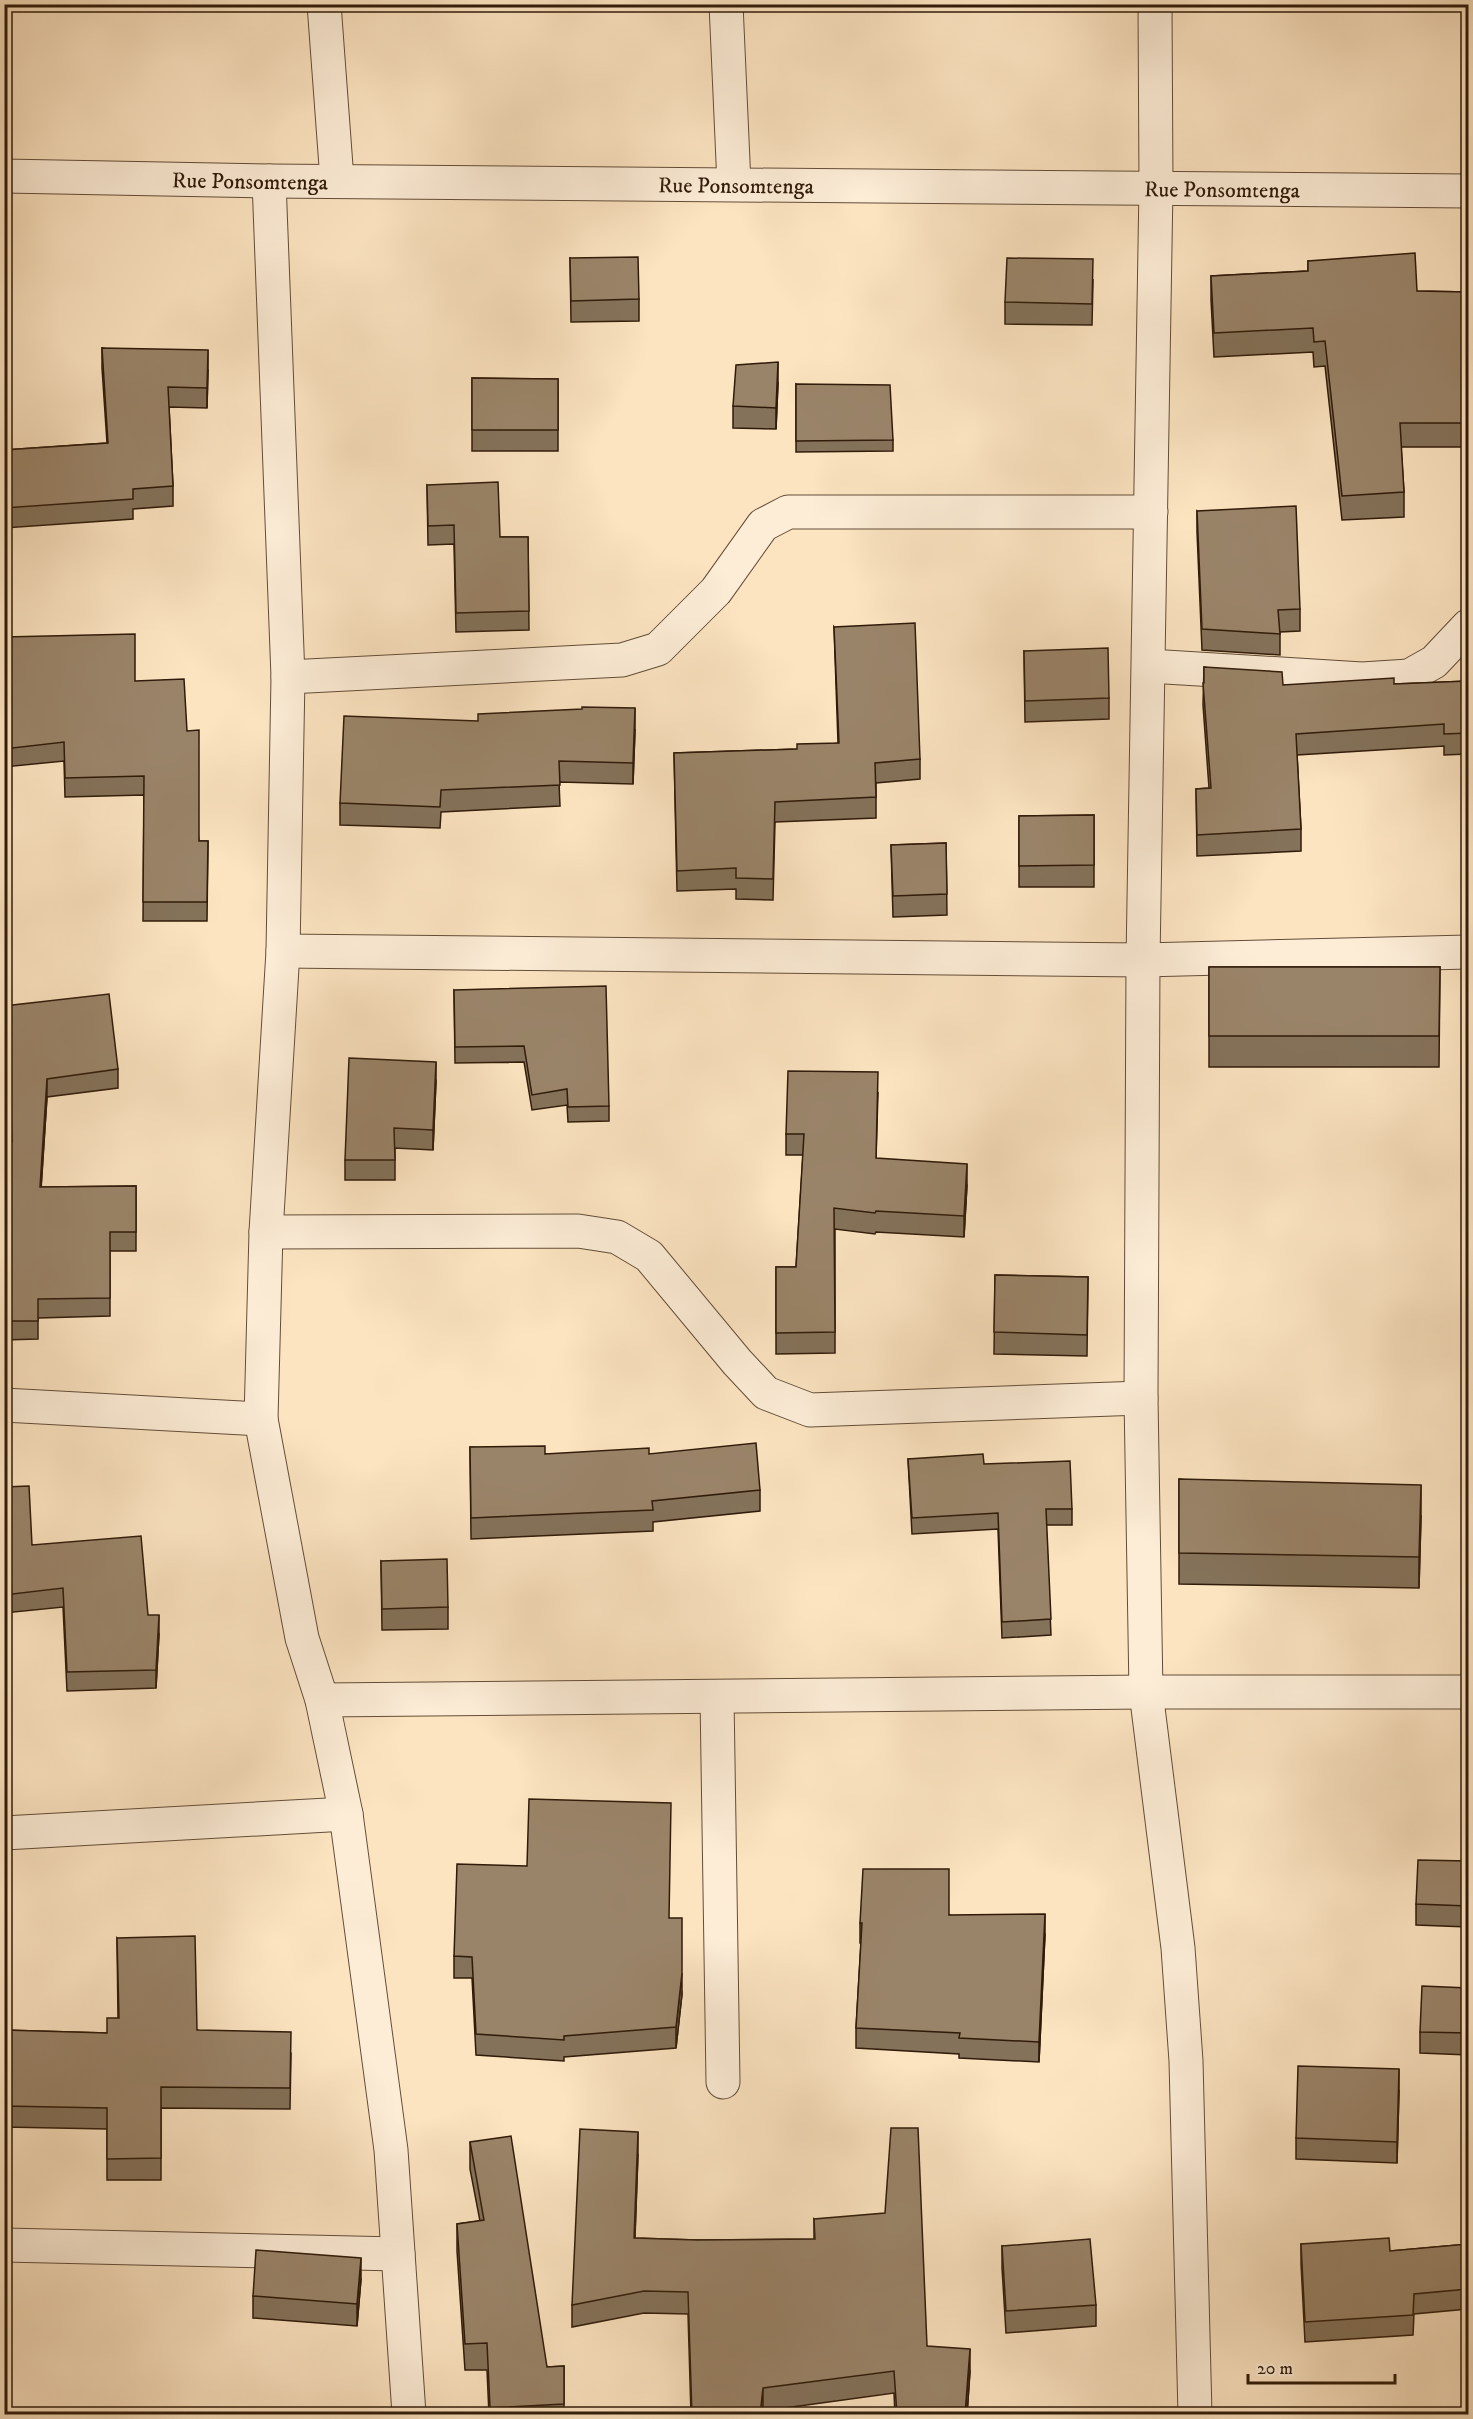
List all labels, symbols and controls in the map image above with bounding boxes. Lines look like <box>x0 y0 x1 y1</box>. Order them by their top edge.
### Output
street label: Rue Ponsomtenga <box>172 167 329 196</box>
street label: Rue Ponsomtenga <box>658 172 815 201</box>
street label: Rue Ponsomtenga <box>1144 176 1301 205</box>
scale bar <box>1248 2347 1395 2385</box>
text: 20 m <box>1257 2358 1293 2380</box>

